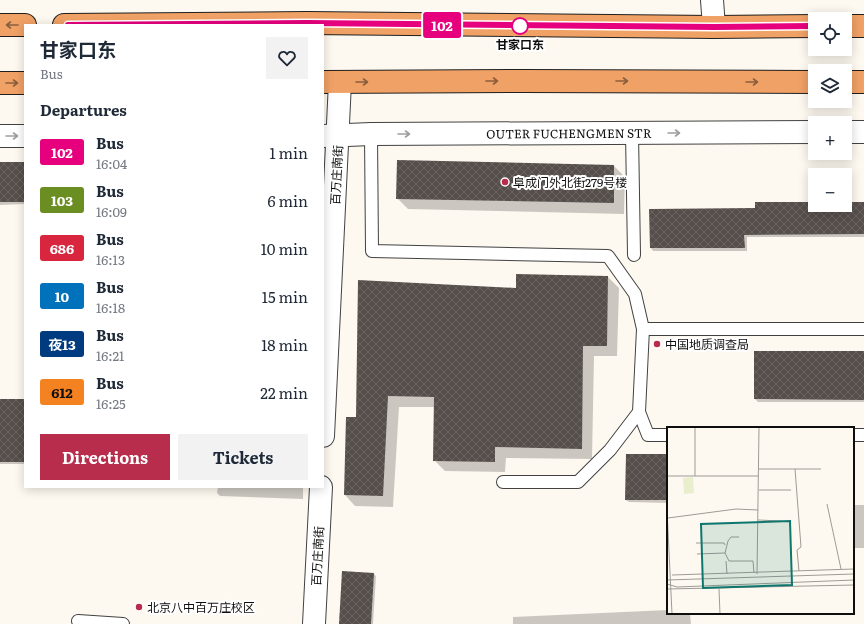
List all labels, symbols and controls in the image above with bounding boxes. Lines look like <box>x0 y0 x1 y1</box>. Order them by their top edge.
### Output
line badge: 102 <box>419 12 465 38</box>
map controls <box>808 12 852 212</box>
button: locate <box>808 12 852 56</box>
text: 102 <box>431 15 453 35</box>
marker: 甘家口东 <box>511 17 529 35</box>
one-way arrow <box>6 21 19 29</box>
text: 甘家口东 <box>40 35 116 63</box>
place label: 甘家口东 <box>496 35 544 53</box>
button: heart <box>266 37 308 79</box>
text: Bus <box>40 64 63 83</box>
button: layers <box>808 64 852 108</box>
one-way arrow <box>485 77 498 85</box>
one-way arrow <box>615 77 628 85</box>
one-way arrow <box>355 78 368 86</box>
one-way arrow <box>745 78 758 86</box>
one-way arrow <box>6 79 19 87</box>
text: Departures <box>40 98 127 121</box>
button: + <box>808 116 852 160</box>
street label: OUTER FUCHENGMEN STR <box>486 124 652 142</box>
one-way arrow <box>667 129 680 137</box>
one-way arrow <box>397 130 410 138</box>
text: Bus <box>96 131 124 154</box>
one-way arrow <box>6 132 19 140</box>
text: 1 min <box>269 141 308 164</box>
text: 102 <box>51 142 73 162</box>
street label: 百万庄南街 <box>325 145 347 205</box>
text: 16:04 <box>96 154 127 173</box>
button: − <box>808 168 852 212</box>
place label: 阜成门外北街279号楼 <box>513 173 627 191</box>
marker: 阜成门外北街279号楼 <box>500 177 510 187</box>
text: Bus <box>96 179 124 202</box>
text: 6 min <box>267 189 308 212</box>
text: 103 <box>51 190 73 210</box>
text: 16:09 <box>96 202 127 221</box>
text: Bus <box>96 227 124 250</box>
text: 10 min <box>261 237 308 260</box>
text: 686 <box>50 238 74 258</box>
text: 16:13 <box>96 250 125 269</box>
text: Bus <box>96 275 124 298</box>
text: 15 min <box>262 285 308 308</box>
text: 10 <box>55 286 69 306</box>
text: 16:18 <box>96 298 125 317</box>
text: Bus <box>96 323 124 346</box>
text: 18 min <box>261 333 308 356</box>
text: 夜13 <box>48 334 76 354</box>
place label: 中国地质调查局 <box>665 335 749 353</box>
marker: 中国地质调查局 <box>652 339 662 349</box>
text: 16:21 <box>96 346 124 365</box>
text: Bus <box>96 371 124 394</box>
text: 22 min <box>260 381 308 404</box>
text: 612 <box>51 382 73 402</box>
text: 16:25 <box>96 394 126 413</box>
inset map <box>667 427 854 614</box>
button: Directions <box>40 434 170 480</box>
button: Tickets <box>178 434 308 480</box>
street label: 百万庄南街 <box>306 526 328 586</box>
place label: 北京八中百万庄校区 <box>147 598 255 616</box>
marker: 北京八中百万庄校区 <box>134 602 144 612</box>

